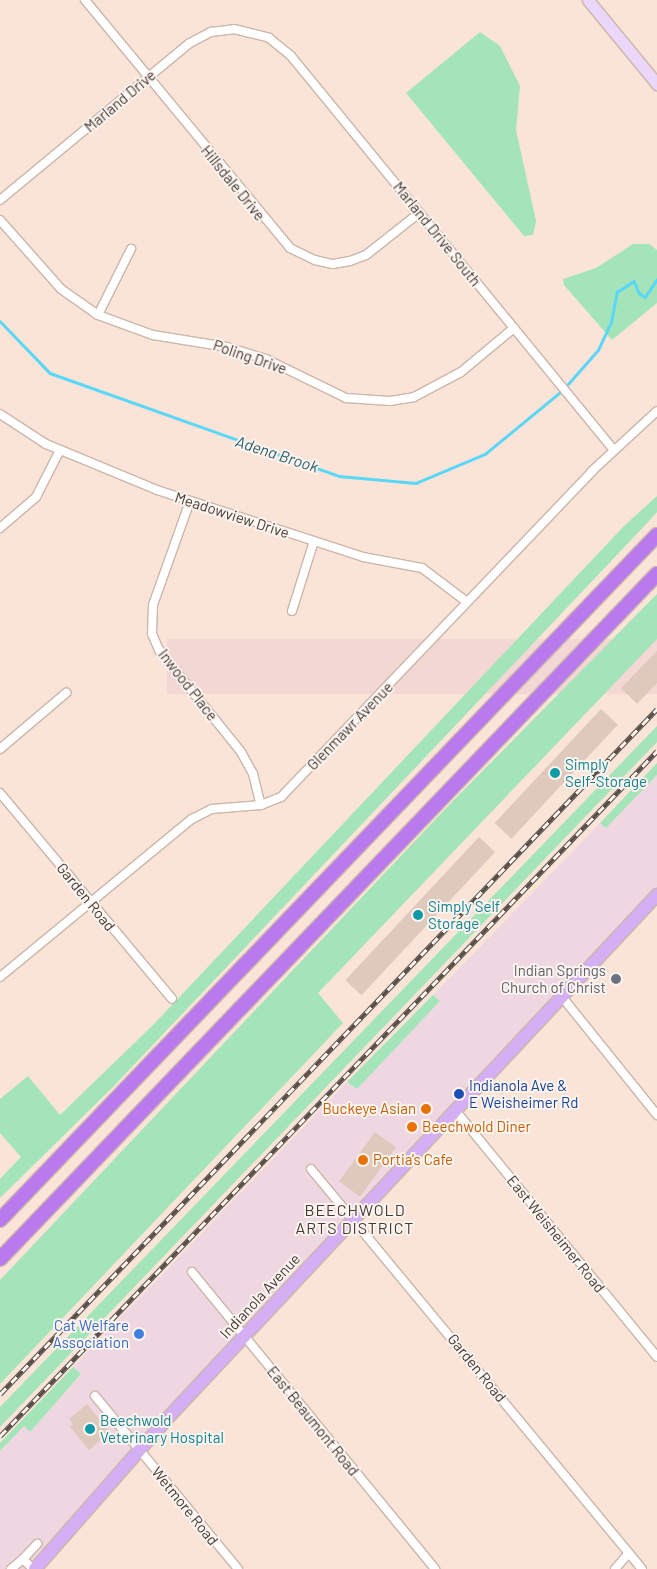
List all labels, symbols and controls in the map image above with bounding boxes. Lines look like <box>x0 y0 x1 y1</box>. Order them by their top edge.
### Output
street label: Marland Drive <box>81 66 159 136</box>
street label: Hillsdale Drive <box>197 142 269 224</box>
street label: Marland Drive South <box>389 178 485 290</box>
street label: Poling Drive <box>211 336 289 378</box>
water label: Adena Brook <box>233 432 321 476</box>
street label: Meadowview Drive <box>173 488 291 542</box>
street label: Inwood Place <box>155 646 221 724</box>
street label: Glenmawr Avenue <box>303 678 397 774</box>
place label: Simply Self-Storage <box>565 755 647 790</box>
marker: Simply Self-Storage <box>549 767 561 779</box>
street label: Garden Road <box>53 859 119 935</box>
place label: Simply Self Storage <box>428 897 500 932</box>
marker: Simply Self Storage <box>412 909 424 921</box>
place label: Indian Springs Church of Christ <box>501 961 606 996</box>
marker: Indian Springs Church of Christ <box>610 973 622 985</box>
place label: Indianola Ave & E Weisheimer Rd <box>469 1076 578 1111</box>
marker: Indianola Ave & E Weisheimer Rd <box>453 1088 465 1100</box>
place label: Buckeye Asian <box>322 1100 416 1118</box>
marker: Buckeye Asian <box>420 1103 432 1115</box>
place label: Beechwold Diner <box>422 1118 531 1136</box>
marker: Beechwold Diner <box>406 1121 418 1133</box>
place label: Portia's Cafe <box>373 1151 453 1169</box>
marker: Portia's Cafe <box>357 1154 369 1166</box>
street label: East Weisheimer Road <box>503 1172 609 1296</box>
district label: BEECHWOLD ARTS DISTRICT <box>294 1200 416 1238</box>
street label: Indianola Avenue <box>216 1250 304 1342</box>
place label: Cat Welfare Association <box>53 1316 129 1351</box>
marker: Cat Welfare Association <box>133 1328 145 1340</box>
street label: Garden Road <box>444 1330 510 1406</box>
street label: East Beaumont Road <box>263 1363 363 1479</box>
place label: Beechwold Veterinary Hospital <box>100 1411 224 1446</box>
marker: Beechwold Veterinary Hospital <box>84 1423 96 1435</box>
street label: Wetmore Road <box>148 1463 222 1549</box>

